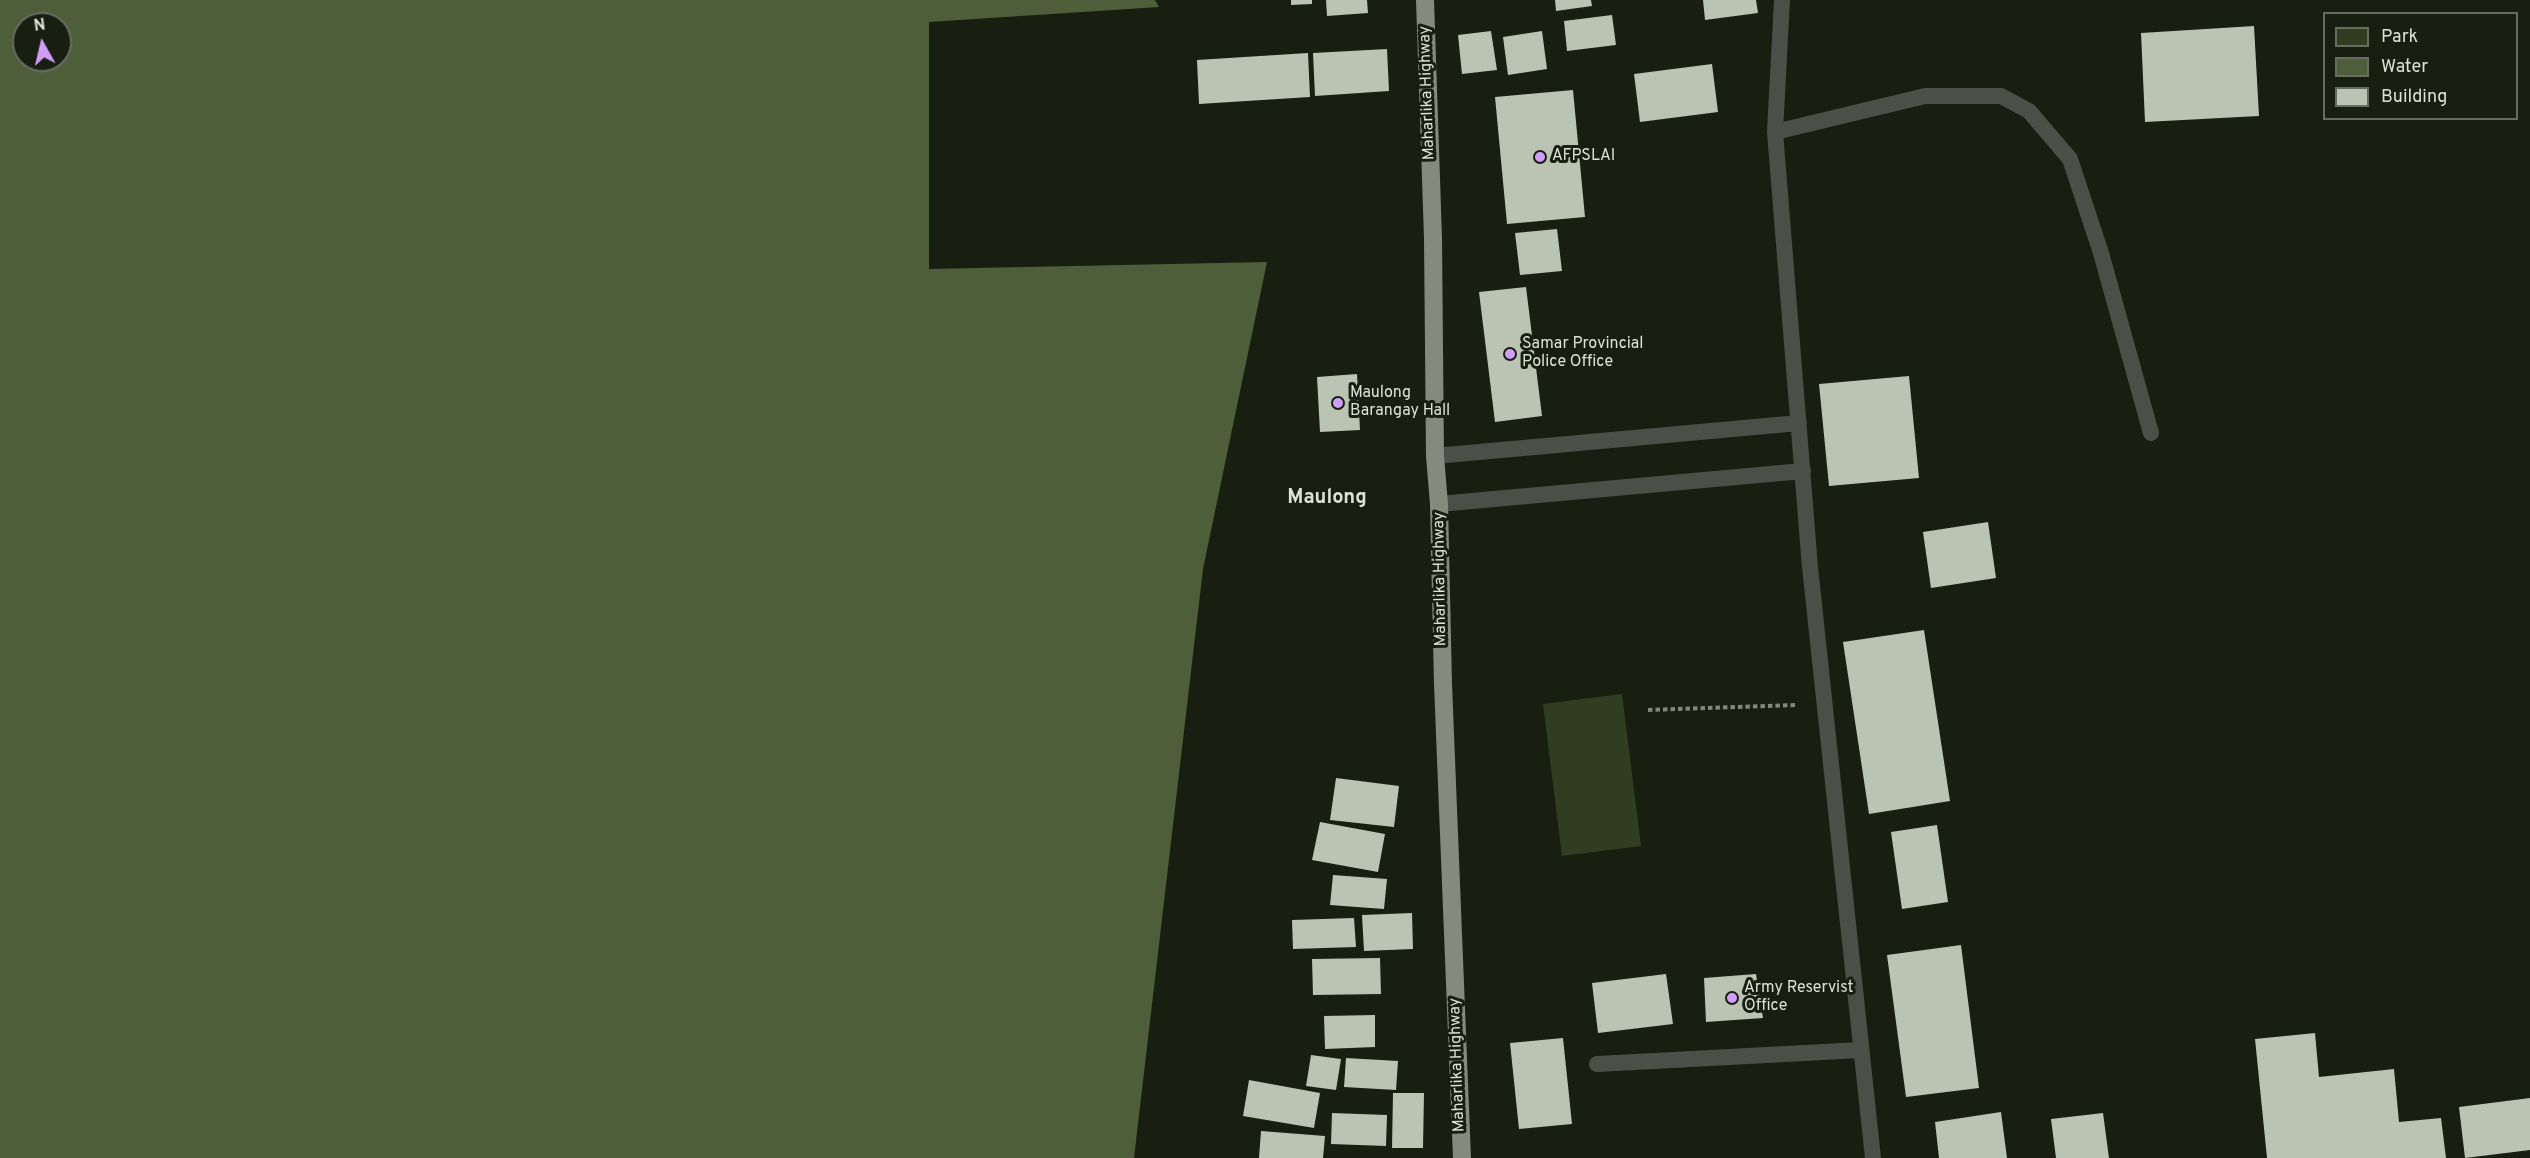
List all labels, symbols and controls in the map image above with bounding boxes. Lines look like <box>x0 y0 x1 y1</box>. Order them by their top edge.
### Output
north arrow <box>12 12 72 72</box>
legend <box>2323 12 2518 120</box>
text: N <box>33 15 47 37</box>
street label: Maharlika Highway <box>1416 25 1440 161</box>
text: Park <box>2381 26 2418 49</box>
text: Water <box>2381 56 2428 79</box>
text: Building <box>2381 86 2447 109</box>
place label: AFPSLAI <box>1552 147 1615 167</box>
marker: AFPSLAI <box>1533 150 1547 164</box>
place label: Samar Provincial Police Office <box>1522 335 1643 373</box>
marker: Samar Provincial Police Office <box>1503 347 1517 361</box>
place label: Maulong Barangay Hall <box>1350 384 1450 422</box>
marker: Maulong Barangay Hall <box>1331 396 1345 410</box>
district label: Maulong <box>1287 487 1367 511</box>
street label: Maharlika Highway <box>1430 512 1452 646</box>
place label: Army Reservist Office <box>1744 979 1854 1017</box>
marker: Army Reservist Office <box>1725 991 1739 1005</box>
street label: Maharlika Highway <box>1446 997 1470 1133</box>

